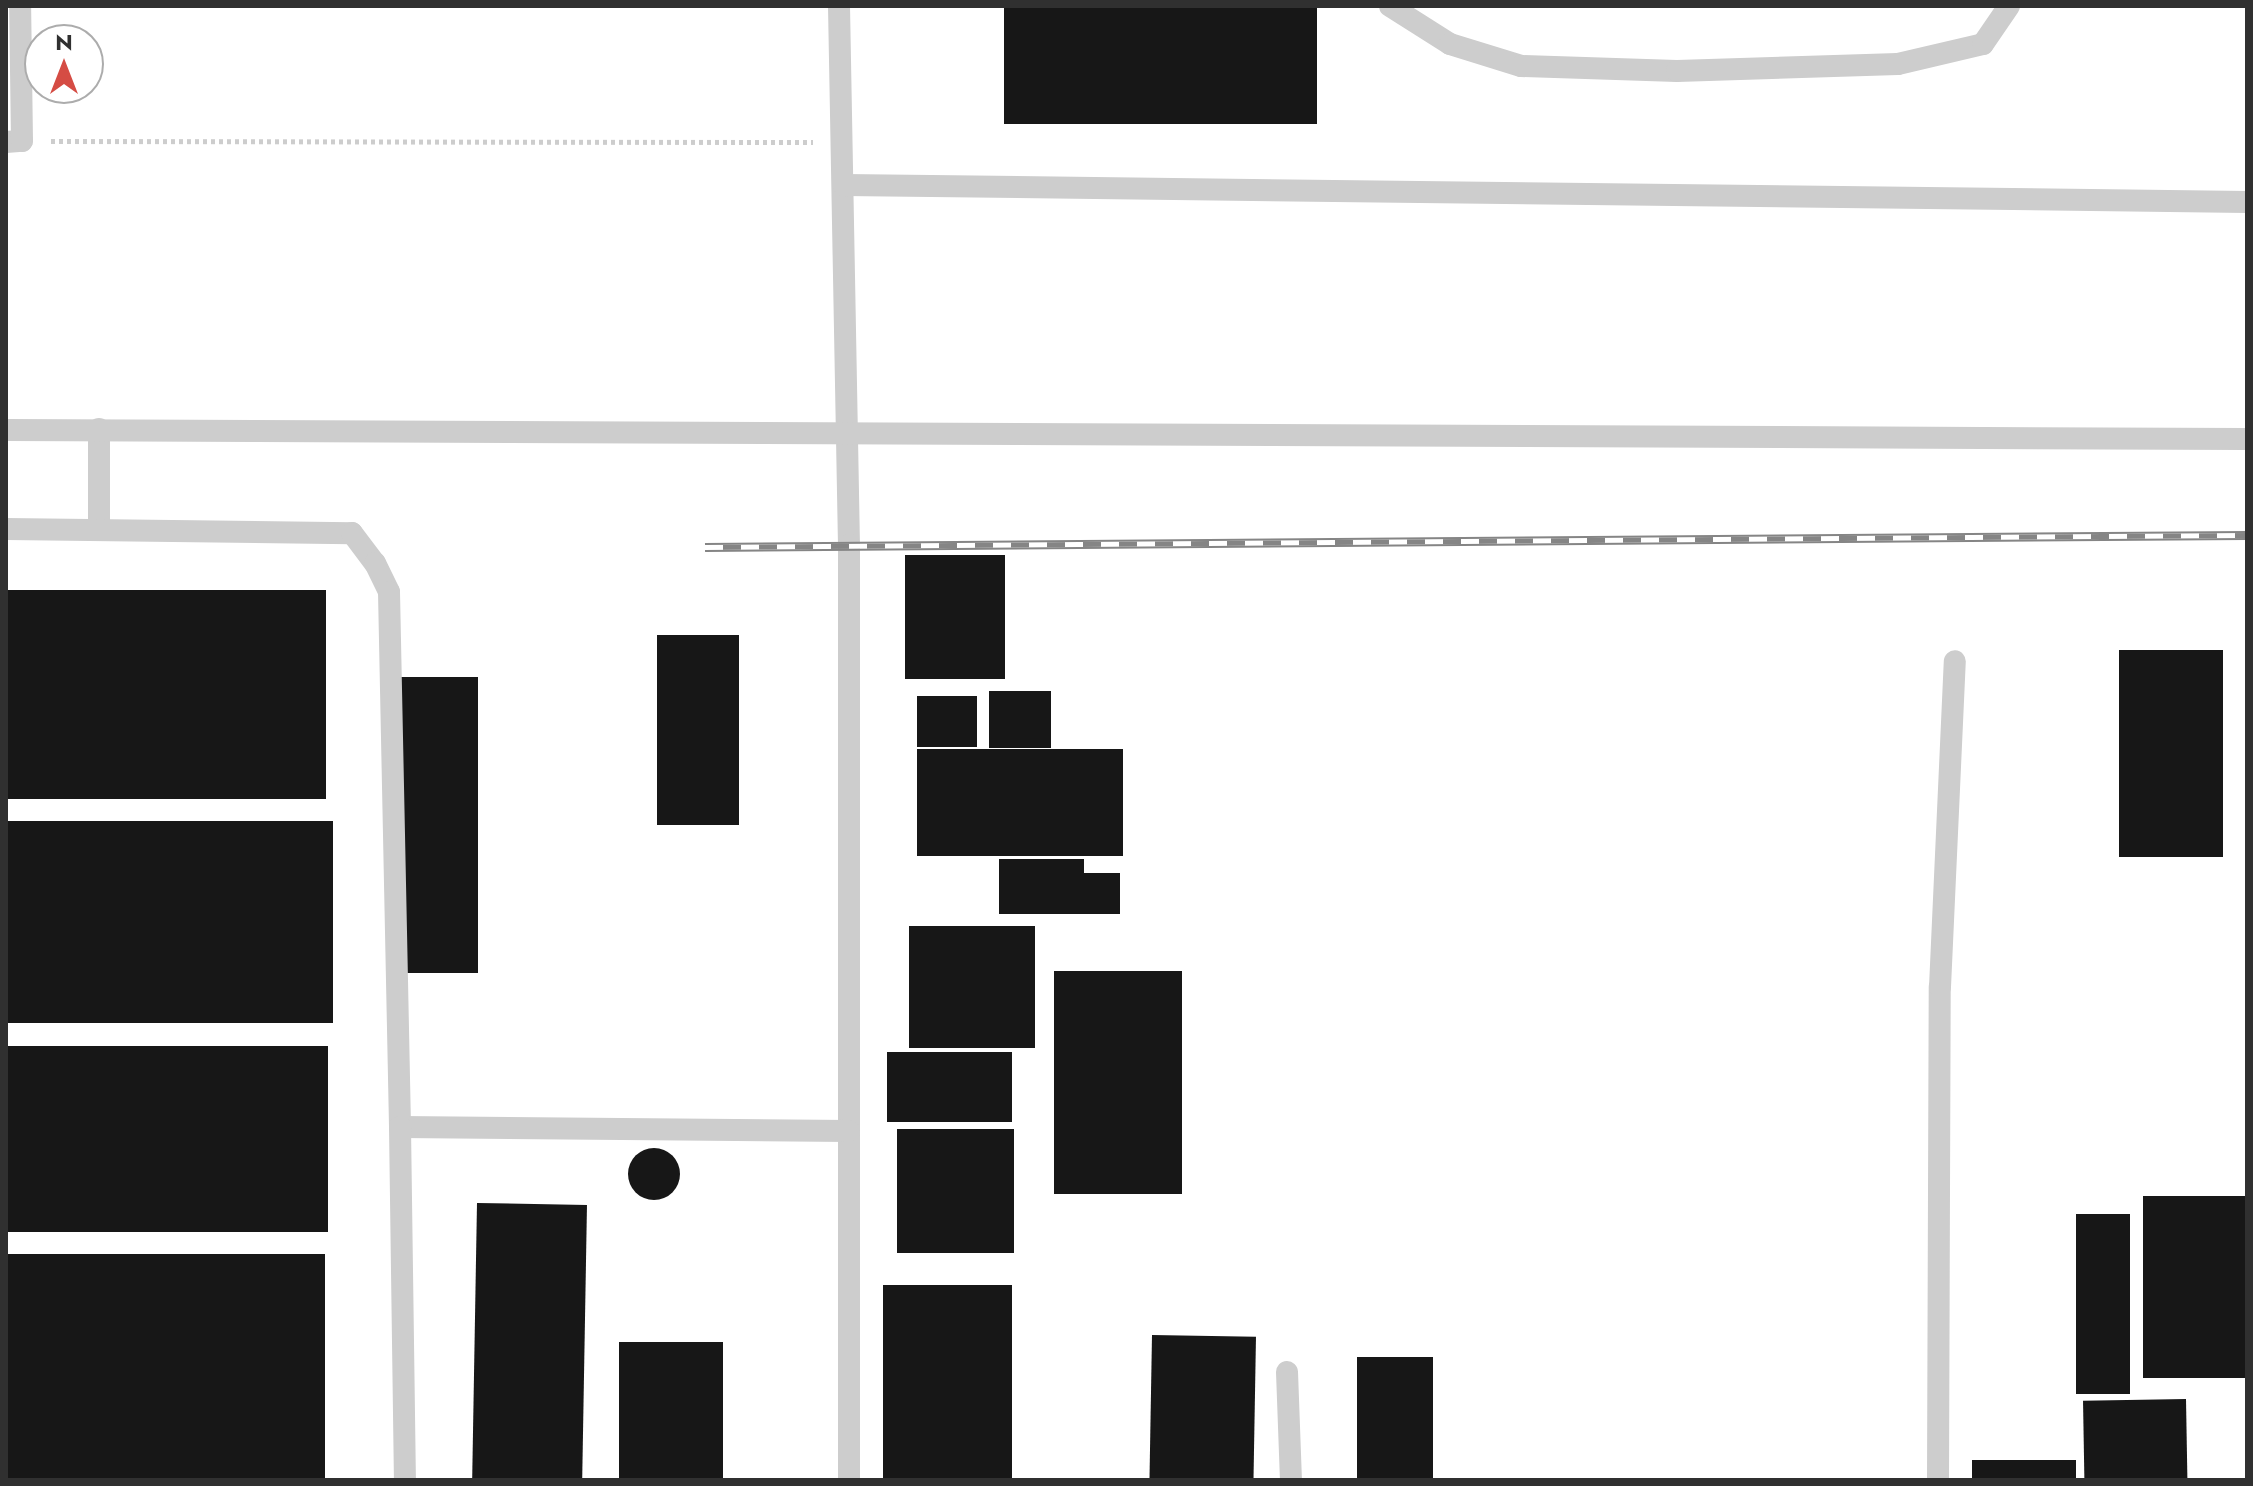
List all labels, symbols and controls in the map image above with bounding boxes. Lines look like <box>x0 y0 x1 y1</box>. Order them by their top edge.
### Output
north arrow <box>24 24 104 104</box>
text: N <box>55 26 73 58</box>

